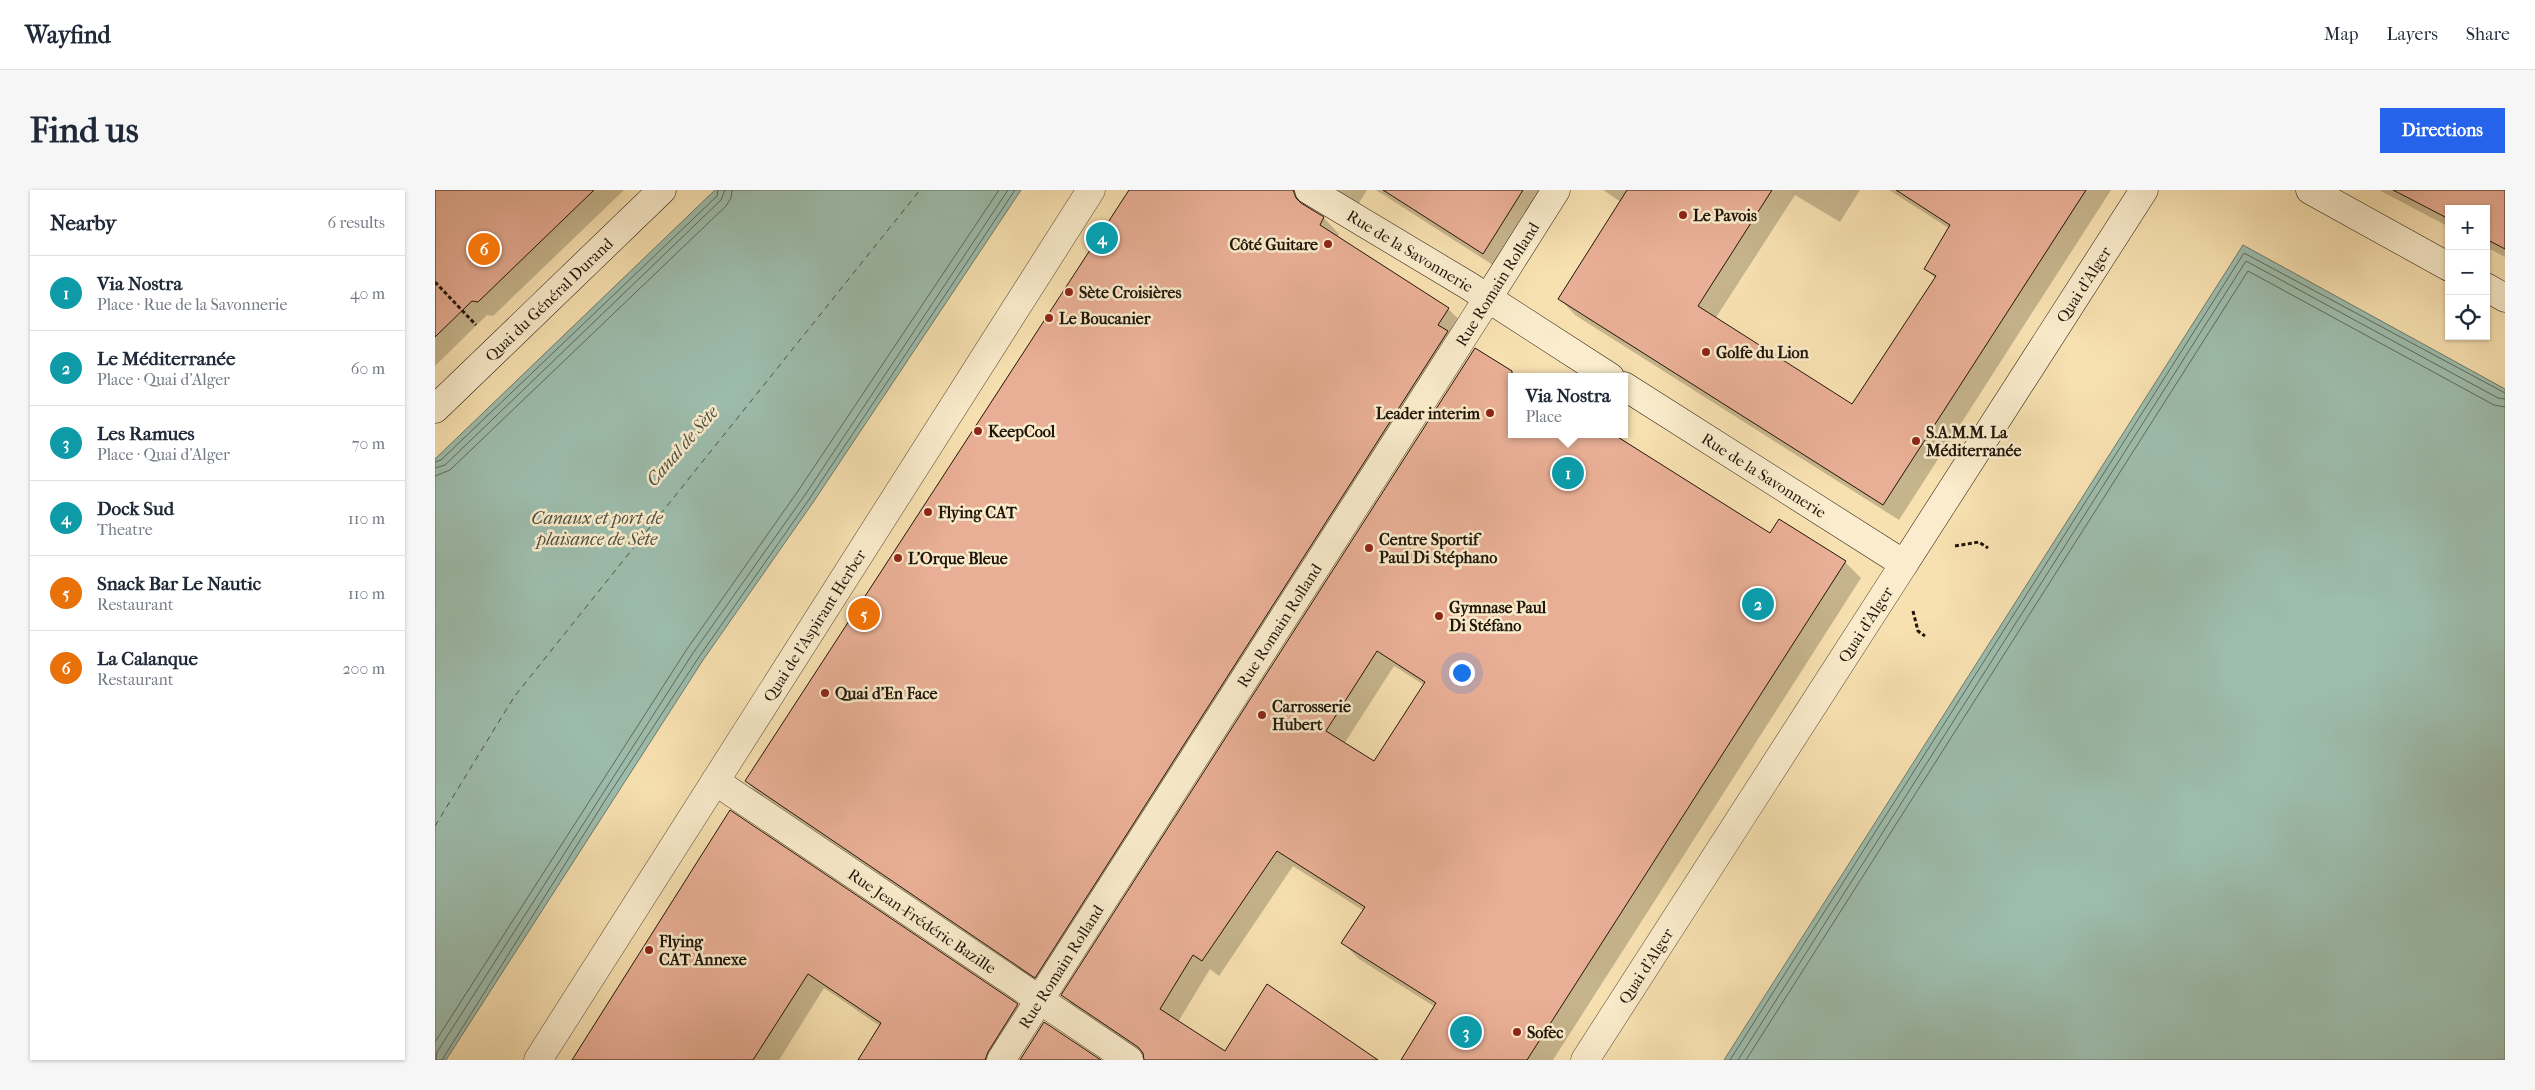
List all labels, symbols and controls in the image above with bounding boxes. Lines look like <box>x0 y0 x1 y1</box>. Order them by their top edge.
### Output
text: Wayfind <box>25 21 111 49</box>
text: Map <box>2324 24 2358 45</box>
text: Layers <box>2386 24 2438 45</box>
text: Share <box>2466 24 2510 45</box>
button: Directions <box>2380 108 2505 153</box>
text: Find us <box>30 110 139 151</box>
map controls <box>2445 205 2490 340</box>
button: + <box>2445 205 2490 250</box>
street label: Rue de la Savonnerie <box>1343 206 1477 296</box>
place label: Le Pavois <box>1693 206 1757 225</box>
marker: Le Pavois <box>1677 209 1689 221</box>
text: Nearby <box>50 211 116 235</box>
text: 6 results <box>327 213 385 232</box>
street label: Rue Romain Rolland <box>1452 218 1543 350</box>
pin: 4 <box>1086 219 1118 257</box>
pin: 6 <box>468 230 500 268</box>
street label: Quai du Général Durand <box>481 234 617 366</box>
place label: Côté Guitare <box>1229 235 1318 254</box>
marker: Côté Guitare <box>1322 238 1334 250</box>
street label: Quai d'Alger <box>2052 243 2115 326</box>
button: − <box>2445 250 2490 295</box>
text: Via Nostra <box>97 273 182 295</box>
place label: Sète Croisières <box>1079 283 1181 302</box>
text: 1 <box>63 284 69 303</box>
text: 40 m <box>350 284 385 303</box>
marker: Sète Croisières <box>1063 286 1075 298</box>
text: Place · Rue de la Savonnerie <box>97 295 287 314</box>
button: locate <box>2445 295 2490 340</box>
place label: Le Boucanier <box>1059 309 1152 328</box>
marker: Le Boucanier <box>1043 312 1055 324</box>
place label: Golfe du Lion <box>1716 343 1810 362</box>
marker: Golfe du Lion <box>1700 346 1712 358</box>
text: Le Méditerranée <box>97 348 235 370</box>
text: 2 <box>62 359 70 378</box>
text: 60 m <box>351 359 385 378</box>
text: Place · Quai d'Alger <box>97 370 230 389</box>
popup <box>1508 373 1628 438</box>
text: Via Nostra <box>1525 385 1611 407</box>
water label: Canal de Sète <box>642 402 723 490</box>
place label: Leader interim <box>1376 404 1481 423</box>
marker: Leader interim <box>1484 407 1496 419</box>
text: Place <box>1525 407 1562 426</box>
place label: KeepCool <box>988 422 1056 442</box>
text: Les Ramues <box>97 423 195 445</box>
place label: S.A.M.M. La Méditerranée <box>1925 423 2021 460</box>
marker: KeepCool <box>972 425 984 437</box>
street label: Rue de la Savonnerie <box>1698 429 1830 522</box>
text: 3 <box>63 434 69 453</box>
text: 70 m <box>352 434 385 453</box>
marker: S.A.M.M. La Méditerranée <box>1910 435 1922 447</box>
text: Place · Quai d'Alger <box>97 445 230 464</box>
pin: 1 <box>1552 454 1584 492</box>
text: Dock Sud <box>97 498 174 520</box>
place label: Flying CAT <box>937 503 1018 523</box>
marker: Flying CAT <box>922 506 934 518</box>
water label: Canaux et port de plaisance de Sète <box>531 508 663 550</box>
text: 4 <box>61 509 71 528</box>
text: 110 m <box>348 509 385 528</box>
text: Theatre <box>97 520 153 539</box>
place label: Centre Sportif Paul Di Stéphano <box>1379 530 1497 568</box>
marker: Centre Sportif Paul Di Stéphano <box>1363 542 1375 554</box>
street label: Quai de l'Aspirant Herber <box>759 546 870 705</box>
place label: L'Orque Bleue <box>908 549 1008 569</box>
marker: L'Orque Bleue <box>892 552 904 564</box>
street label: Rue Romain Rolland <box>1233 560 1326 691</box>
text: Snack Bar Le Nautic <box>97 573 261 595</box>
street label: Quai d'Alger <box>1834 583 1897 666</box>
text: 5 <box>63 584 69 603</box>
text: 110 m <box>348 584 385 603</box>
pin: 2 <box>1742 585 1774 623</box>
text: Restaurant <box>97 595 173 614</box>
pin: 5 <box>848 595 880 633</box>
place label: Gymnase Paul Di Stéfano <box>1449 598 1547 635</box>
marker: Gymnase Paul Di Stéfano <box>1433 610 1445 622</box>
text: La Calanque <box>97 648 198 670</box>
text: 6 <box>62 659 70 678</box>
text: 200 m <box>342 659 385 678</box>
your location <box>1449 660 1475 686</box>
text: Restaurant <box>97 670 173 689</box>
place label: Quai d'En Face <box>835 684 938 703</box>
marker: Quai d'En Face <box>819 687 831 699</box>
place label: Carrosserie Hubert <box>1272 697 1351 734</box>
marker: Carrosserie Hubert <box>1256 709 1268 721</box>
street label: Rue Jean-Frédéric Bazille <box>844 865 1000 978</box>
street label: Rue Romain Rolland <box>1015 901 1108 1032</box>
street label: Quai d'Alger <box>1615 924 1677 1008</box>
place label: Flying CAT Annexe <box>658 932 747 969</box>
marker: Flying CAT Annexe <box>643 944 655 956</box>
pin: 3 <box>1450 1013 1482 1051</box>
place label: Sofec <box>1527 1023 1563 1042</box>
marker: Sofec <box>1511 1026 1523 1038</box>

